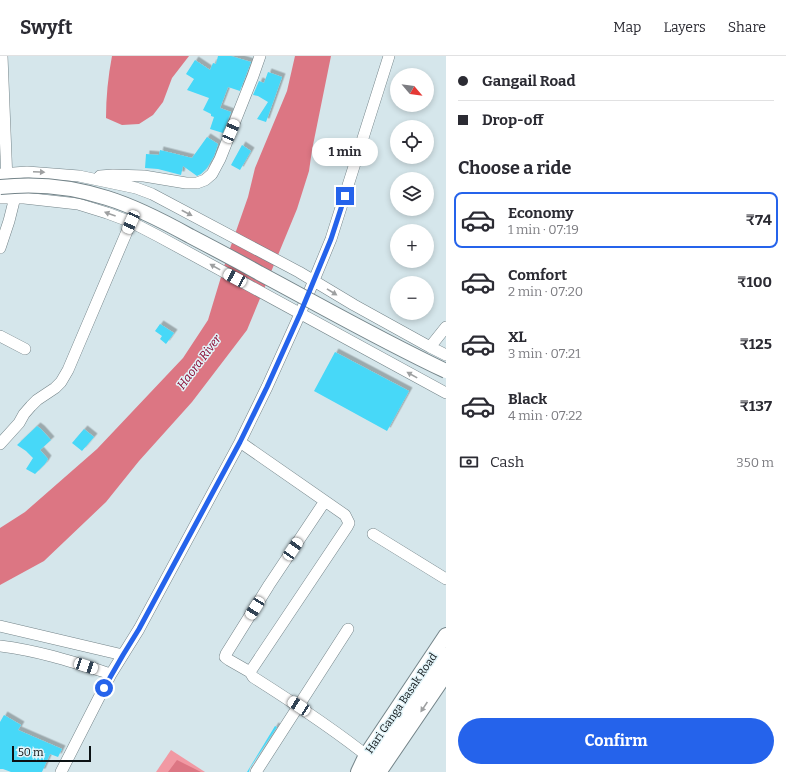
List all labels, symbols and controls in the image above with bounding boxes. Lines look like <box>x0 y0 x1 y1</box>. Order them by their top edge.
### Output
text: Swyft <box>20 16 72 39</box>
text: Map <box>613 19 641 36</box>
text: Layers <box>663 19 706 36</box>
text: Share <box>728 19 766 36</box>
north arrow <box>390 68 434 112</box>
map controls <box>390 68 434 320</box>
text: Gangail Road <box>482 72 576 90</box>
text: Drop-off <box>482 111 543 129</box>
car <box>221 118 241 144</box>
button: locate <box>390 120 434 164</box>
callout: 1 min <box>312 138 378 166</box>
text: 1 min <box>329 144 361 159</box>
text: Choose a ride <box>458 157 571 179</box>
one-way arrow <box>33 169 45 176</box>
button: layers <box>390 172 434 216</box>
route end <box>336 187 354 205</box>
icon: car <box>460 202 496 238</box>
text: Economy <box>508 204 574 222</box>
car <box>121 209 141 235</box>
one-way arrow <box>181 209 193 216</box>
one-way arrow <box>104 211 116 217</box>
text: ₹74 <box>746 211 772 229</box>
text: 1 min · 07:19 <box>508 222 579 237</box>
button: + <box>390 224 434 268</box>
one-way arrow <box>209 264 221 270</box>
icon: car <box>460 264 496 300</box>
text: Comfort <box>508 266 567 284</box>
car <box>222 267 248 289</box>
text: ₹100 <box>737 273 772 291</box>
button: − <box>390 276 434 320</box>
text: 2 min · 07:20 <box>508 284 583 299</box>
one-way arrow <box>326 288 338 295</box>
icon: car <box>460 326 496 362</box>
text: XL <box>508 328 527 346</box>
water label: Haora River <box>174 331 225 392</box>
text: ₹125 <box>739 335 772 353</box>
text: 3 min · 07:21 <box>508 346 580 361</box>
one-way arrow <box>406 371 418 378</box>
icon: car <box>460 388 496 424</box>
text: Black <box>508 390 547 408</box>
text: ₹137 <box>739 397 772 415</box>
text: 4 min · 07:22 <box>508 408 582 423</box>
icon: cash <box>458 451 480 473</box>
text: Cash <box>490 453 524 471</box>
text: 350 m <box>736 455 774 470</box>
car <box>281 536 305 562</box>
car <box>244 595 266 621</box>
street label: Hari Ganga Basak Road <box>363 650 440 756</box>
car <box>73 657 99 675</box>
route start <box>95 679 113 697</box>
car <box>286 694 312 718</box>
one-way arrow <box>420 701 428 712</box>
button: Confirm <box>458 718 774 764</box>
scale bar <box>12 744 91 763</box>
text: 50 m <box>18 746 44 759</box>

